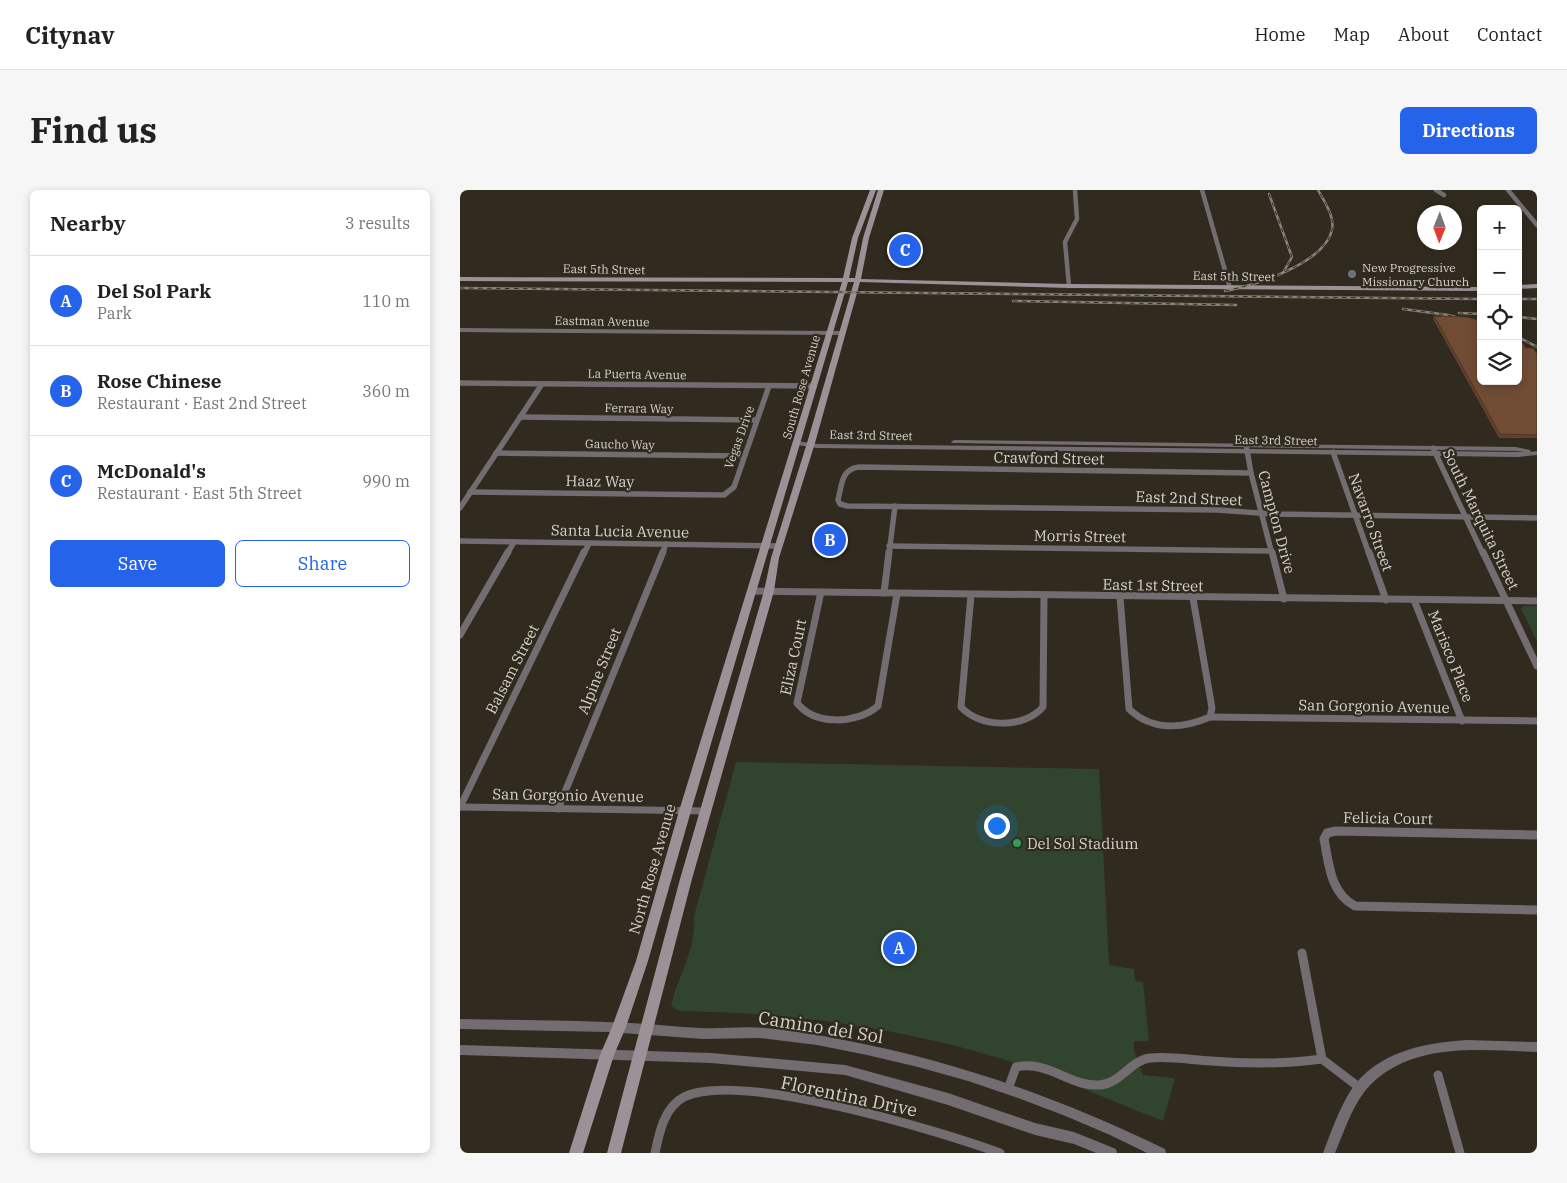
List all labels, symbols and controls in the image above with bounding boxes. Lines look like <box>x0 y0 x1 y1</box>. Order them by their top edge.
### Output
text: Citynav <box>25 19 114 51</box>
text: Home <box>1254 23 1306 46</box>
text: Map <box>1334 23 1370 46</box>
text: About <box>1398 23 1449 46</box>
text: Contact <box>1477 23 1542 46</box>
text: Find us <box>30 107 157 153</box>
button: Directions <box>1400 107 1537 154</box>
north arrow <box>1417 205 1462 250</box>
map controls <box>1477 205 1522 385</box>
button: + <box>1477 205 1522 250</box>
text: Nearby <box>50 209 126 237</box>
text: 3 results <box>345 213 410 233</box>
pin: C <box>889 231 921 269</box>
button: − <box>1477 250 1522 295</box>
place label: New Progressive Missionary Church <box>1362 260 1470 289</box>
street label: East 5th Street <box>563 261 645 277</box>
street label: East 5th Street <box>1193 268 1275 284</box>
marker: New Progressive Missionary Church <box>1346 268 1358 280</box>
text: Del Sol Park <box>97 279 211 303</box>
text: A <box>60 291 72 311</box>
text: 110 m <box>362 291 410 311</box>
button: locate <box>1477 295 1522 340</box>
text: Park <box>97 303 132 323</box>
street label: Eastman Avenue <box>554 313 650 329</box>
street label: South Rose Avenue <box>779 333 823 441</box>
button: layers <box>1477 340 1522 385</box>
street label: La Puerta Avenue <box>587 366 687 382</box>
text: Rose Chinese <box>97 369 221 393</box>
text: B <box>60 381 72 401</box>
text: 360 m <box>362 381 410 401</box>
text: Restaurant · East 2nd Street <box>97 393 307 413</box>
street label: Ferrara Way <box>604 400 674 416</box>
street label: Vegas Drive <box>721 404 757 470</box>
street label: East 3rd Street <box>829 427 913 443</box>
street label: East 3rd Street <box>1234 432 1318 448</box>
street label: Gaucho Way <box>585 436 656 452</box>
street label: South Marquita Street <box>1439 445 1523 593</box>
street label: Crawford Street <box>993 448 1105 468</box>
text: McDonald's <box>97 459 206 483</box>
street label: Campton Drive <box>1254 468 1300 576</box>
street label: Navarro Street <box>1344 470 1398 574</box>
text: C <box>61 471 71 491</box>
text: 990 m <box>362 471 410 491</box>
street label: Haaz Way <box>565 471 635 491</box>
text: Restaurant · East 5th Street <box>97 483 302 503</box>
street label: East 2nd Street <box>1135 487 1243 509</box>
street label: Santa Lucia Avenue <box>551 520 689 542</box>
pin: B <box>814 521 846 559</box>
street label: Morris Street <box>1034 526 1126 546</box>
button: Save <box>50 540 225 587</box>
button: Share <box>235 540 410 587</box>
street label: East 1st Street <box>1102 575 1204 595</box>
street label: Marisco Place <box>1424 607 1478 705</box>
street label: Eliza Court <box>776 617 810 697</box>
street label: Balsam Street <box>481 621 543 717</box>
street label: Alpine Street <box>573 625 625 717</box>
street label: San Gorgonio Avenue <box>1298 695 1450 717</box>
street label: San Gorgonio Avenue <box>492 784 644 806</box>
street label: North Rose Avenue <box>624 802 680 936</box>
street label: Felicia Court <box>1343 808 1433 828</box>
your location <box>984 813 1010 839</box>
place label: Del Sol Stadium <box>1027 834 1139 853</box>
marker: Del Sol Stadium <box>1011 837 1023 849</box>
pin: A <box>883 929 915 967</box>
street label: Camino del Sol <box>757 1006 885 1048</box>
street label: Florentina Drive <box>779 1070 919 1122</box>

